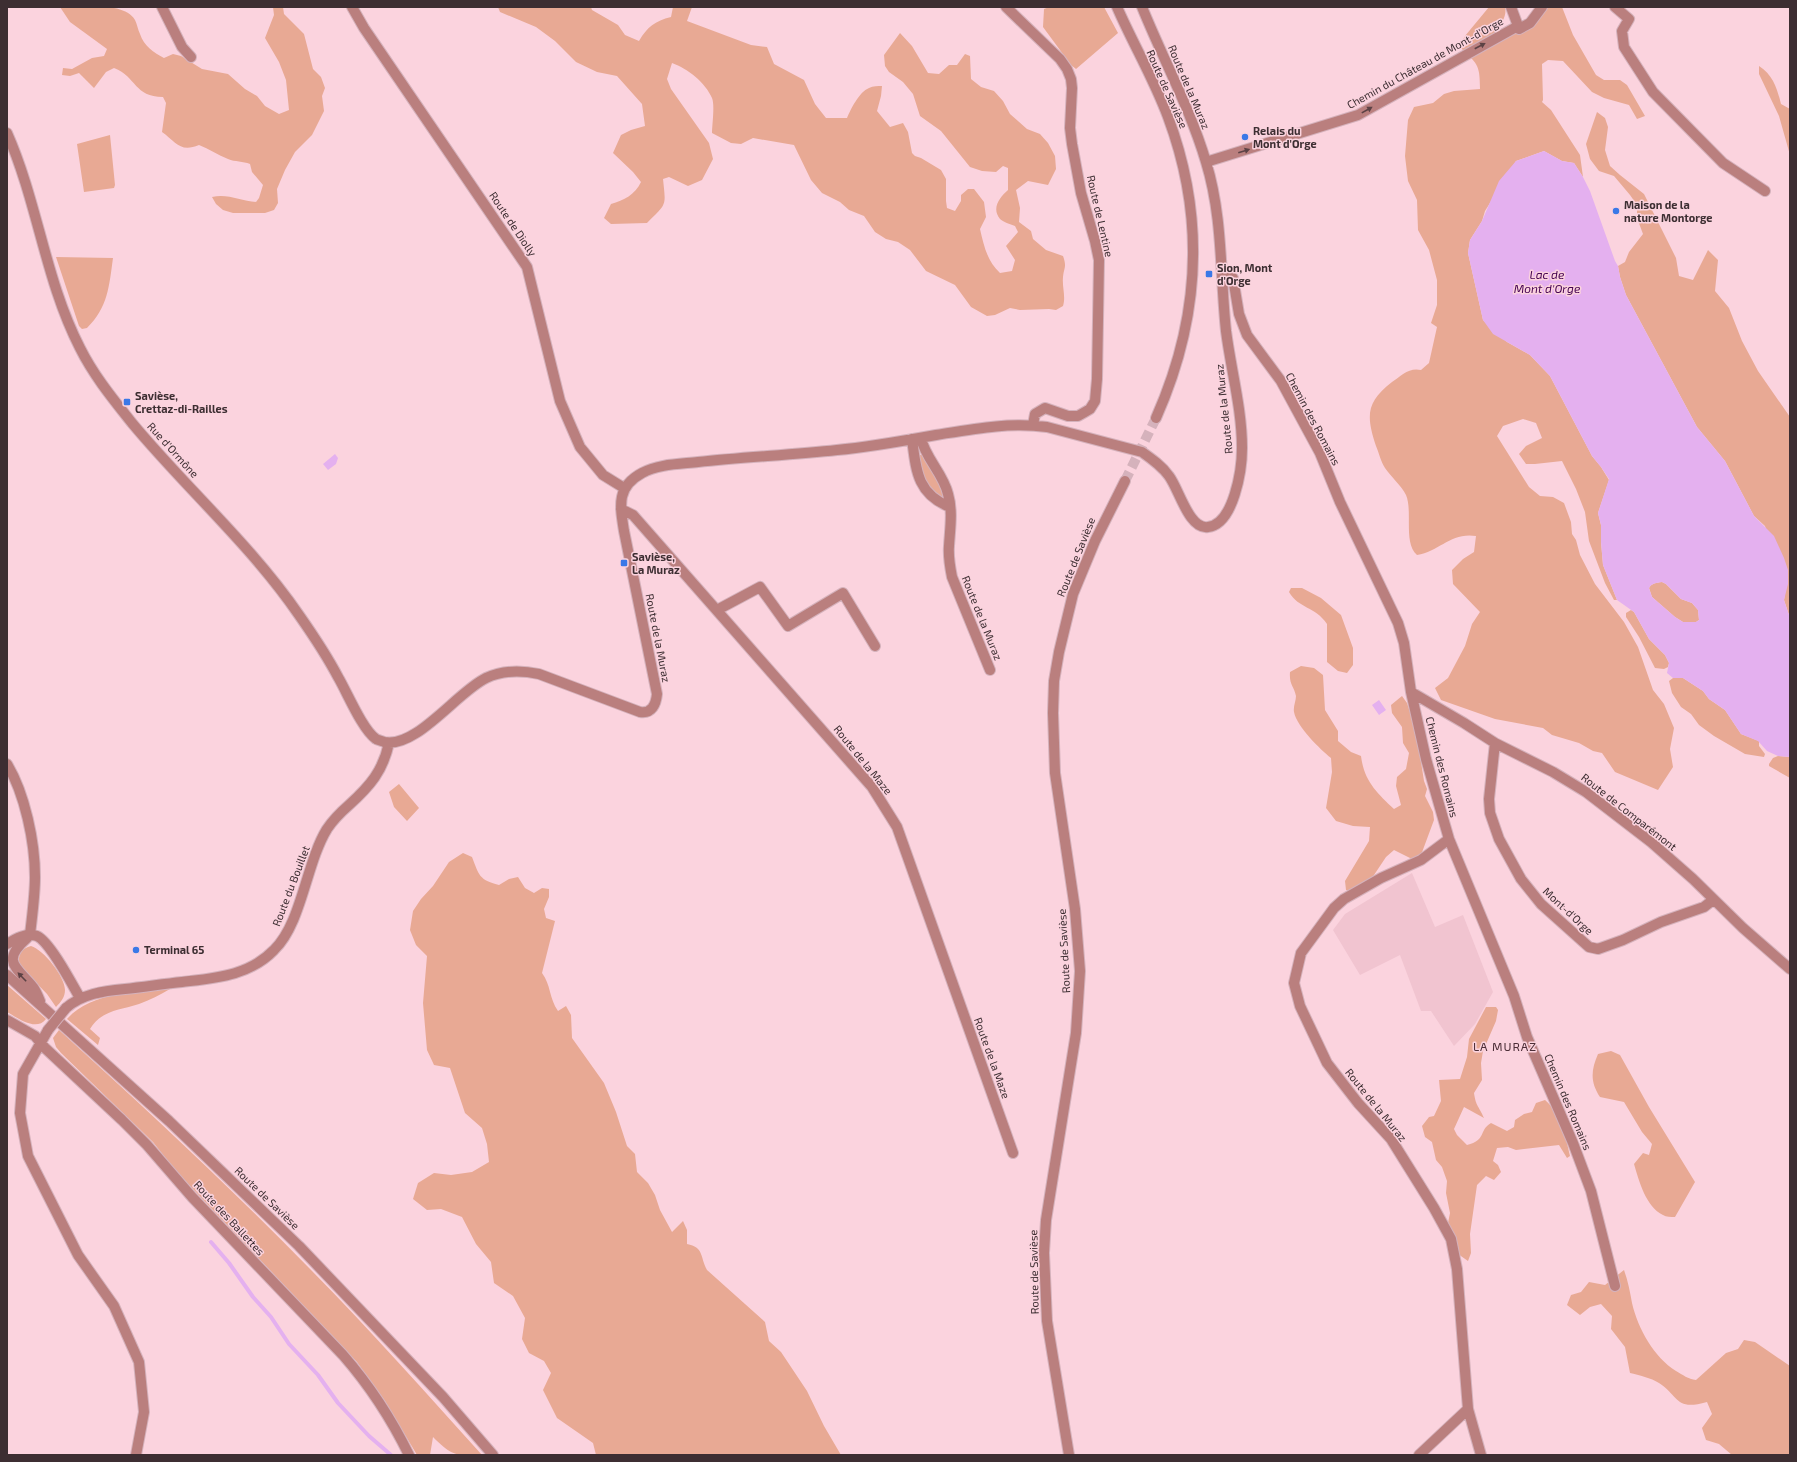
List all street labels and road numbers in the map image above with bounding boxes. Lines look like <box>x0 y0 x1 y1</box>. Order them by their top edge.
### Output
street label: Chemin du Château de Mont-d'Orge <box>1344 14 1505 111</box>
street label: Route de la Muraz <box>1166 43 1213 131</box>
street label: Route de Savièse <box>1144 47 1191 130</box>
street label: Route de Lentine <box>1085 174 1116 258</box>
street label: Route de Diolly <box>487 189 540 259</box>
street label: Route de la Muraz <box>1212 363 1235 455</box>
street label: Chemin des Romains <box>1283 370 1344 468</box>
street label: Rue d'Ormône <box>145 419 202 480</box>
street label: Route de Savièse <box>1054 515 1097 598</box>
street label: Route de la Muraz <box>960 574 1006 662</box>
street label: Route de la Muraz <box>644 592 674 684</box>
street label: Chemin des Romains <box>1424 715 1461 819</box>
street label: Route de la Maze <box>831 722 895 797</box>
street label: Route de Comparémont <box>1579 770 1680 853</box>
street label: Route du Bouillet <box>269 844 312 928</box>
street label: Mont-d'Orge <box>1541 884 1596 937</box>
street label: Route de Savièse <box>1055 908 1072 994</box>
street label: Route de la Maze <box>972 1015 1013 1100</box>
street label: Chemin des Romains <box>1542 1052 1595 1152</box>
street label: Route de la Muraz <box>1343 1066 1410 1144</box>
street label: Route de Savièse <box>232 1164 302 1232</box>
street label: Route des Ballettes <box>191 1178 268 1258</box>
street label: Route de Savièse <box>1026 1229 1041 1314</box>

